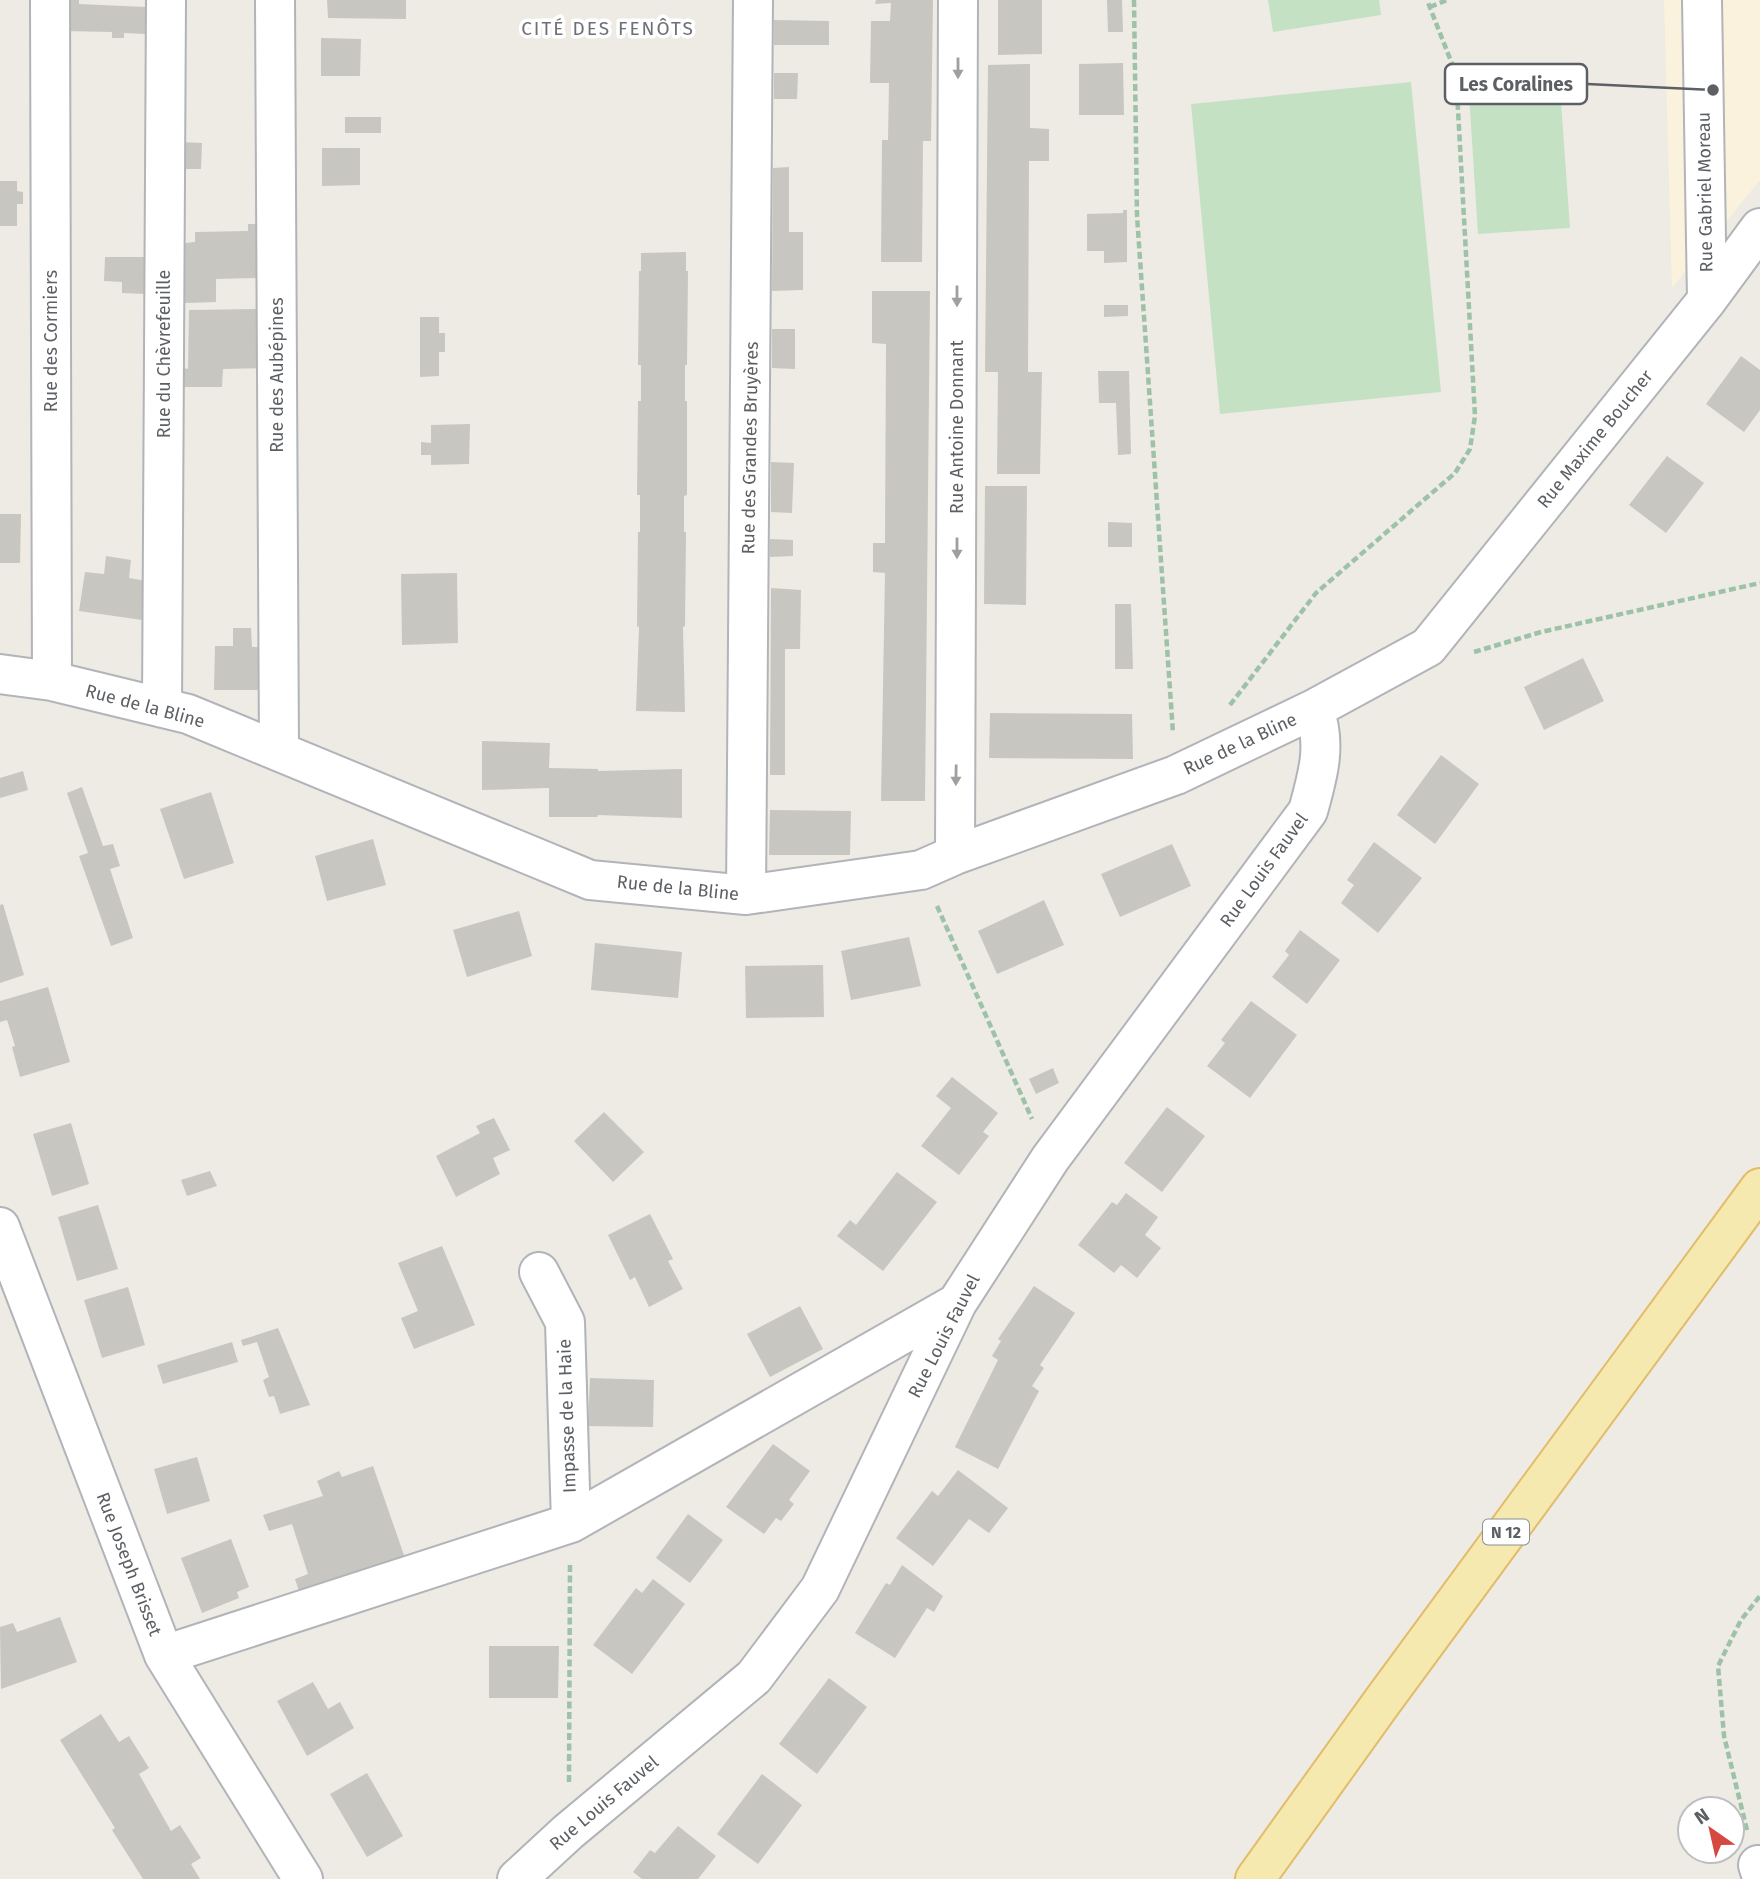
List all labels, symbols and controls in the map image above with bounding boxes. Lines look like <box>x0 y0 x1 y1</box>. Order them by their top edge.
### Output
district label: CITÉ DES FENÔTS <box>521 17 695 40</box>
one-way arrow <box>952 57 964 79</box>
callout: Les Coralines <box>1445 64 1587 104</box>
text: Les Coralines <box>1459 73 1573 96</box>
street label: Rue Gabriel Moreau <box>1693 112 1717 272</box>
street label: Rue des Cormiers <box>40 270 62 412</box>
street label: Rue du Chèvrefeuille <box>153 270 175 438</box>
one-way arrow <box>951 285 963 307</box>
street label: Rue des Aubépines <box>266 297 288 453</box>
street label: Rue Antoine Donnant <box>946 340 968 514</box>
street label: Rue des Grandes Bruyères <box>737 341 763 555</box>
street label: Rue Maxime Boucher <box>1533 365 1658 513</box>
one-way arrow <box>951 537 963 559</box>
street label: Rue de la Bline <box>83 679 207 733</box>
street label: Rue de la Bline <box>1180 708 1300 780</box>
one-way arrow <box>950 764 962 786</box>
street label: Rue Louis Fauvel <box>1215 809 1313 931</box>
street label: Rue de la Bline <box>616 871 740 905</box>
street label: Rue Louis Fauvel <box>903 1271 985 1401</box>
street label: Impasse de la Haie <box>553 1339 581 1493</box>
street label: Rue Joseph Brisset <box>91 1489 167 1639</box>
road number: N 12 <box>1483 1520 1529 1544</box>
street label: Rue Louis Fauvel <box>545 1751 663 1855</box>
north arrow <box>1676 1795 1746 1865</box>
text: N <box>1690 1803 1713 1829</box>

